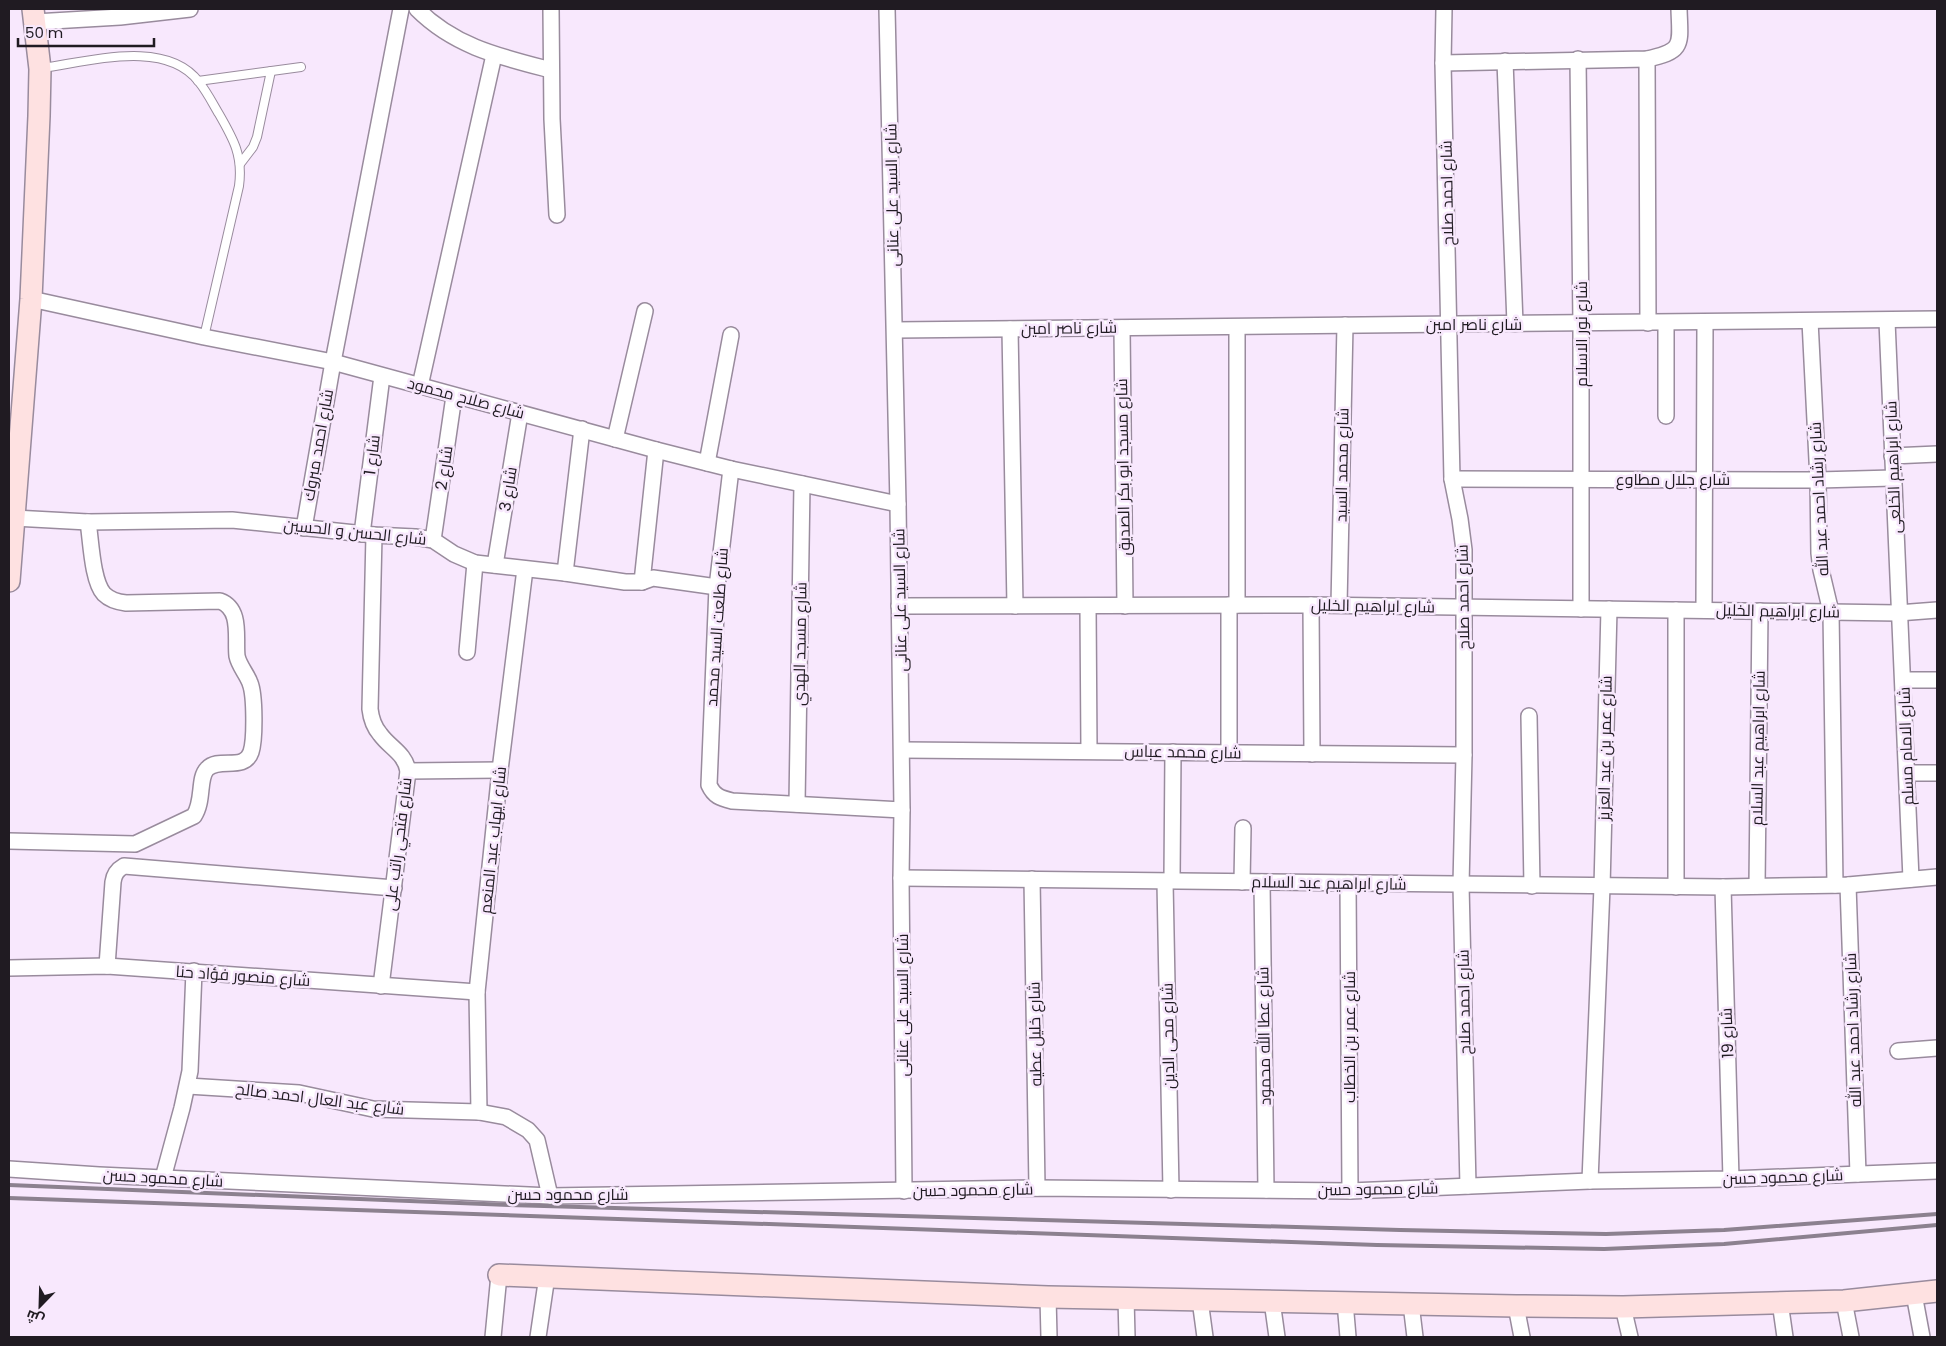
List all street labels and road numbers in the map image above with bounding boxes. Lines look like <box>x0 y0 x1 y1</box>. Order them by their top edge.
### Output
street label: شارع السيد على عنانى <box>879 123 905 267</box>
street label: شارع احمد صلاح <box>1435 140 1459 246</box>
street label: شارع نور الاسلام <box>1570 281 1593 387</box>
street label: شارع ناصر امين <box>1426 313 1522 336</box>
street label: شارع ناصر امين <box>1021 316 1117 340</box>
street label: شارع صلاح محمود <box>405 371 527 425</box>
street label: شارع مسجد ابو بكر الصديق <box>1110 378 1136 556</box>
street label: شارع احمد مبروك <box>297 387 339 503</box>
street label: شارع ابراهيم الخلعى <box>1879 400 1907 534</box>
street label: شارع محمد السيد <box>1330 408 1354 522</box>
street label: شارع رشاد احمد عبد الله <box>1803 421 1835 577</box>
street label: شارع 1 <box>358 434 386 476</box>
street label: شارع 2 <box>430 444 458 492</box>
street label: شارع 3 <box>493 465 523 513</box>
street label: شارع جلال مطاوع <box>1616 468 1730 491</box>
street label: شارع الحسن و الحسين <box>282 513 428 551</box>
street label: شارع السيد على عنانى <box>887 528 913 672</box>
street label: شارع احمد صلاح <box>1451 544 1475 650</box>
street label: شارع طلعت السيد محمد <box>700 547 734 707</box>
street label: شارع مسجد الهدي <box>787 582 815 706</box>
street label: شارع ابراهيم الخليل <box>1311 593 1435 619</box>
street label: شارع ابراهيم الخليل <box>1716 598 1840 624</box>
street label: شارع ابراهيم عبد السلام <box>1745 670 1771 826</box>
street label: شارع عمر بن عبد العزيز <box>1592 675 1618 822</box>
street label: شارع الامام مسلم <box>1892 686 1920 806</box>
street label: شارع محمد عباس <box>1124 739 1242 765</box>
street label: شارع ايهاب عبد المنعم <box>474 765 512 915</box>
street label: شارع فتحي راتب على <box>378 776 420 912</box>
street label: شارع ابراهيم عبد السلام <box>1251 870 1407 896</box>
street label: شارع السيد على عنانى <box>891 933 914 1077</box>
street label: شارع احمد صلاح <box>1452 949 1476 1055</box>
street label: شارع رشاد احمد عبد الله <box>1839 952 1867 1108</box>
street label: شارع منصور فؤاد حنا <box>175 960 311 992</box>
street label: شارع عطا الله محمود <box>1251 966 1277 1106</box>
street label: شارع عمر بن الخطاب <box>1338 971 1361 1103</box>
street label: شارع خليل عطيه <box>1023 981 1047 1087</box>
street label: شارع محى الدين <box>1156 983 1180 1089</box>
street label: شارع 19 <box>1715 1007 1739 1059</box>
street label: شارع عبد العال احمد صالح <box>234 1077 406 1121</box>
street label: شارع محمود حسن <box>102 1163 224 1193</box>
street label: شارع محمود حسن <box>1722 1163 1844 1191</box>
street label: شارع محمود حسن <box>1317 1176 1439 1202</box>
street label: شارع محمود حسن <box>912 1177 1034 1203</box>
street label: شارع محمود حسن <box>508 1183 628 1206</box>

